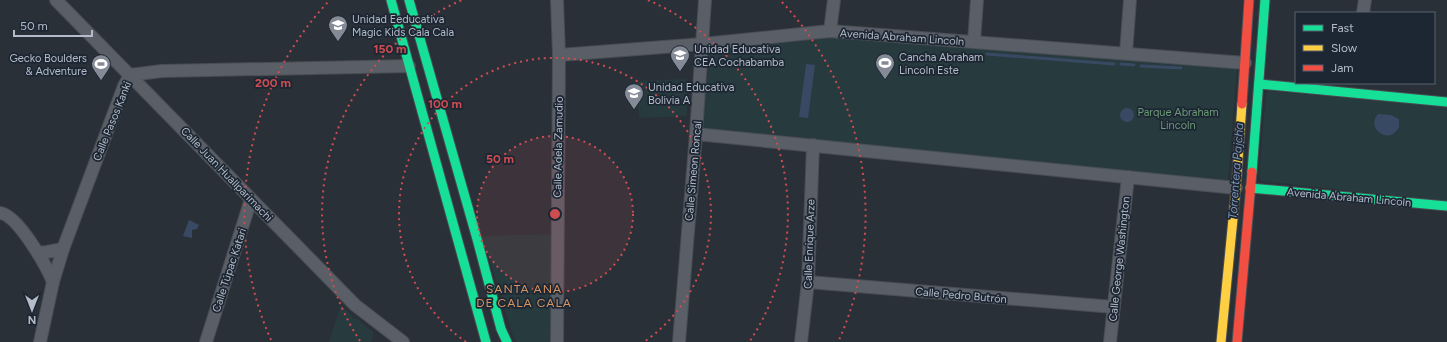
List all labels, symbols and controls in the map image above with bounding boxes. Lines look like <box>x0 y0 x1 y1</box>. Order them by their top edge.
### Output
scale bar <box>14 12 92 38</box>
legend <box>1295 12 1435 84</box>
place label: Unidad Eeducativa Magic Kids Cala Cala <box>352 13 454 39</box>
school or university icon: Unidad Eeducativa Magic Kids Cala Cala <box>327 14 349 42</box>
text: 50 m <box>20 19 48 33</box>
text: Fast <box>1331 21 1354 35</box>
street label: Avenida Abraham Lincoln <box>839 27 965 48</box>
text: Slow <box>1331 41 1358 55</box>
text: 150 m <box>373 42 407 56</box>
place label: Unidad Educativa CEA Cochabamba <box>694 43 784 69</box>
school or university icon: Unidad Educativa CEA Cochabamba <box>669 44 691 72</box>
place label: Cancha Abraham Lincoln Este <box>899 51 983 77</box>
place label: Gecko Boulders & Adventure <box>9 52 87 78</box>
sports icon: Cancha Abraham Lincoln Este <box>874 52 896 80</box>
sports icon: Gecko Boulders & Adventure <box>90 53 112 81</box>
text: Jam <box>1331 61 1354 75</box>
text: 200 m <box>255 76 291 90</box>
street label: Calle Pasos Kanki <box>91 80 134 163</box>
place label: Unidad Educativa Bolivia A <box>648 81 734 107</box>
school or university icon: Unidad Educativa Bolivia A <box>623 82 645 110</box>
street label: Calle Adela Zamudio <box>551 96 566 198</box>
text: 100 m <box>428 97 462 111</box>
park label: Parque Abraham Lincoln <box>1137 106 1219 132</box>
street label: Calle Simeon Roncal <box>683 120 704 222</box>
water label: Torrentera Pajcha <box>1226 122 1246 220</box>
street label: Calle Juan Huallparimachi <box>178 124 275 224</box>
text: 50 m <box>486 152 514 166</box>
street label: Avenida Abraham Lincoln <box>1286 186 1412 209</box>
street label: Calle George Washington <box>1106 196 1133 322</box>
street label: Calle Enrique Arze <box>801 199 818 289</box>
centre of rings <box>548 207 562 221</box>
street label: Calle Túpac Katari <box>210 226 249 314</box>
district label: SANTA ANA DE CALA CALA <box>476 282 572 310</box>
street label: Calle Pedro Butrón <box>915 285 1007 306</box>
north arrow <box>12 290 52 330</box>
text: N <box>28 313 36 326</box>

